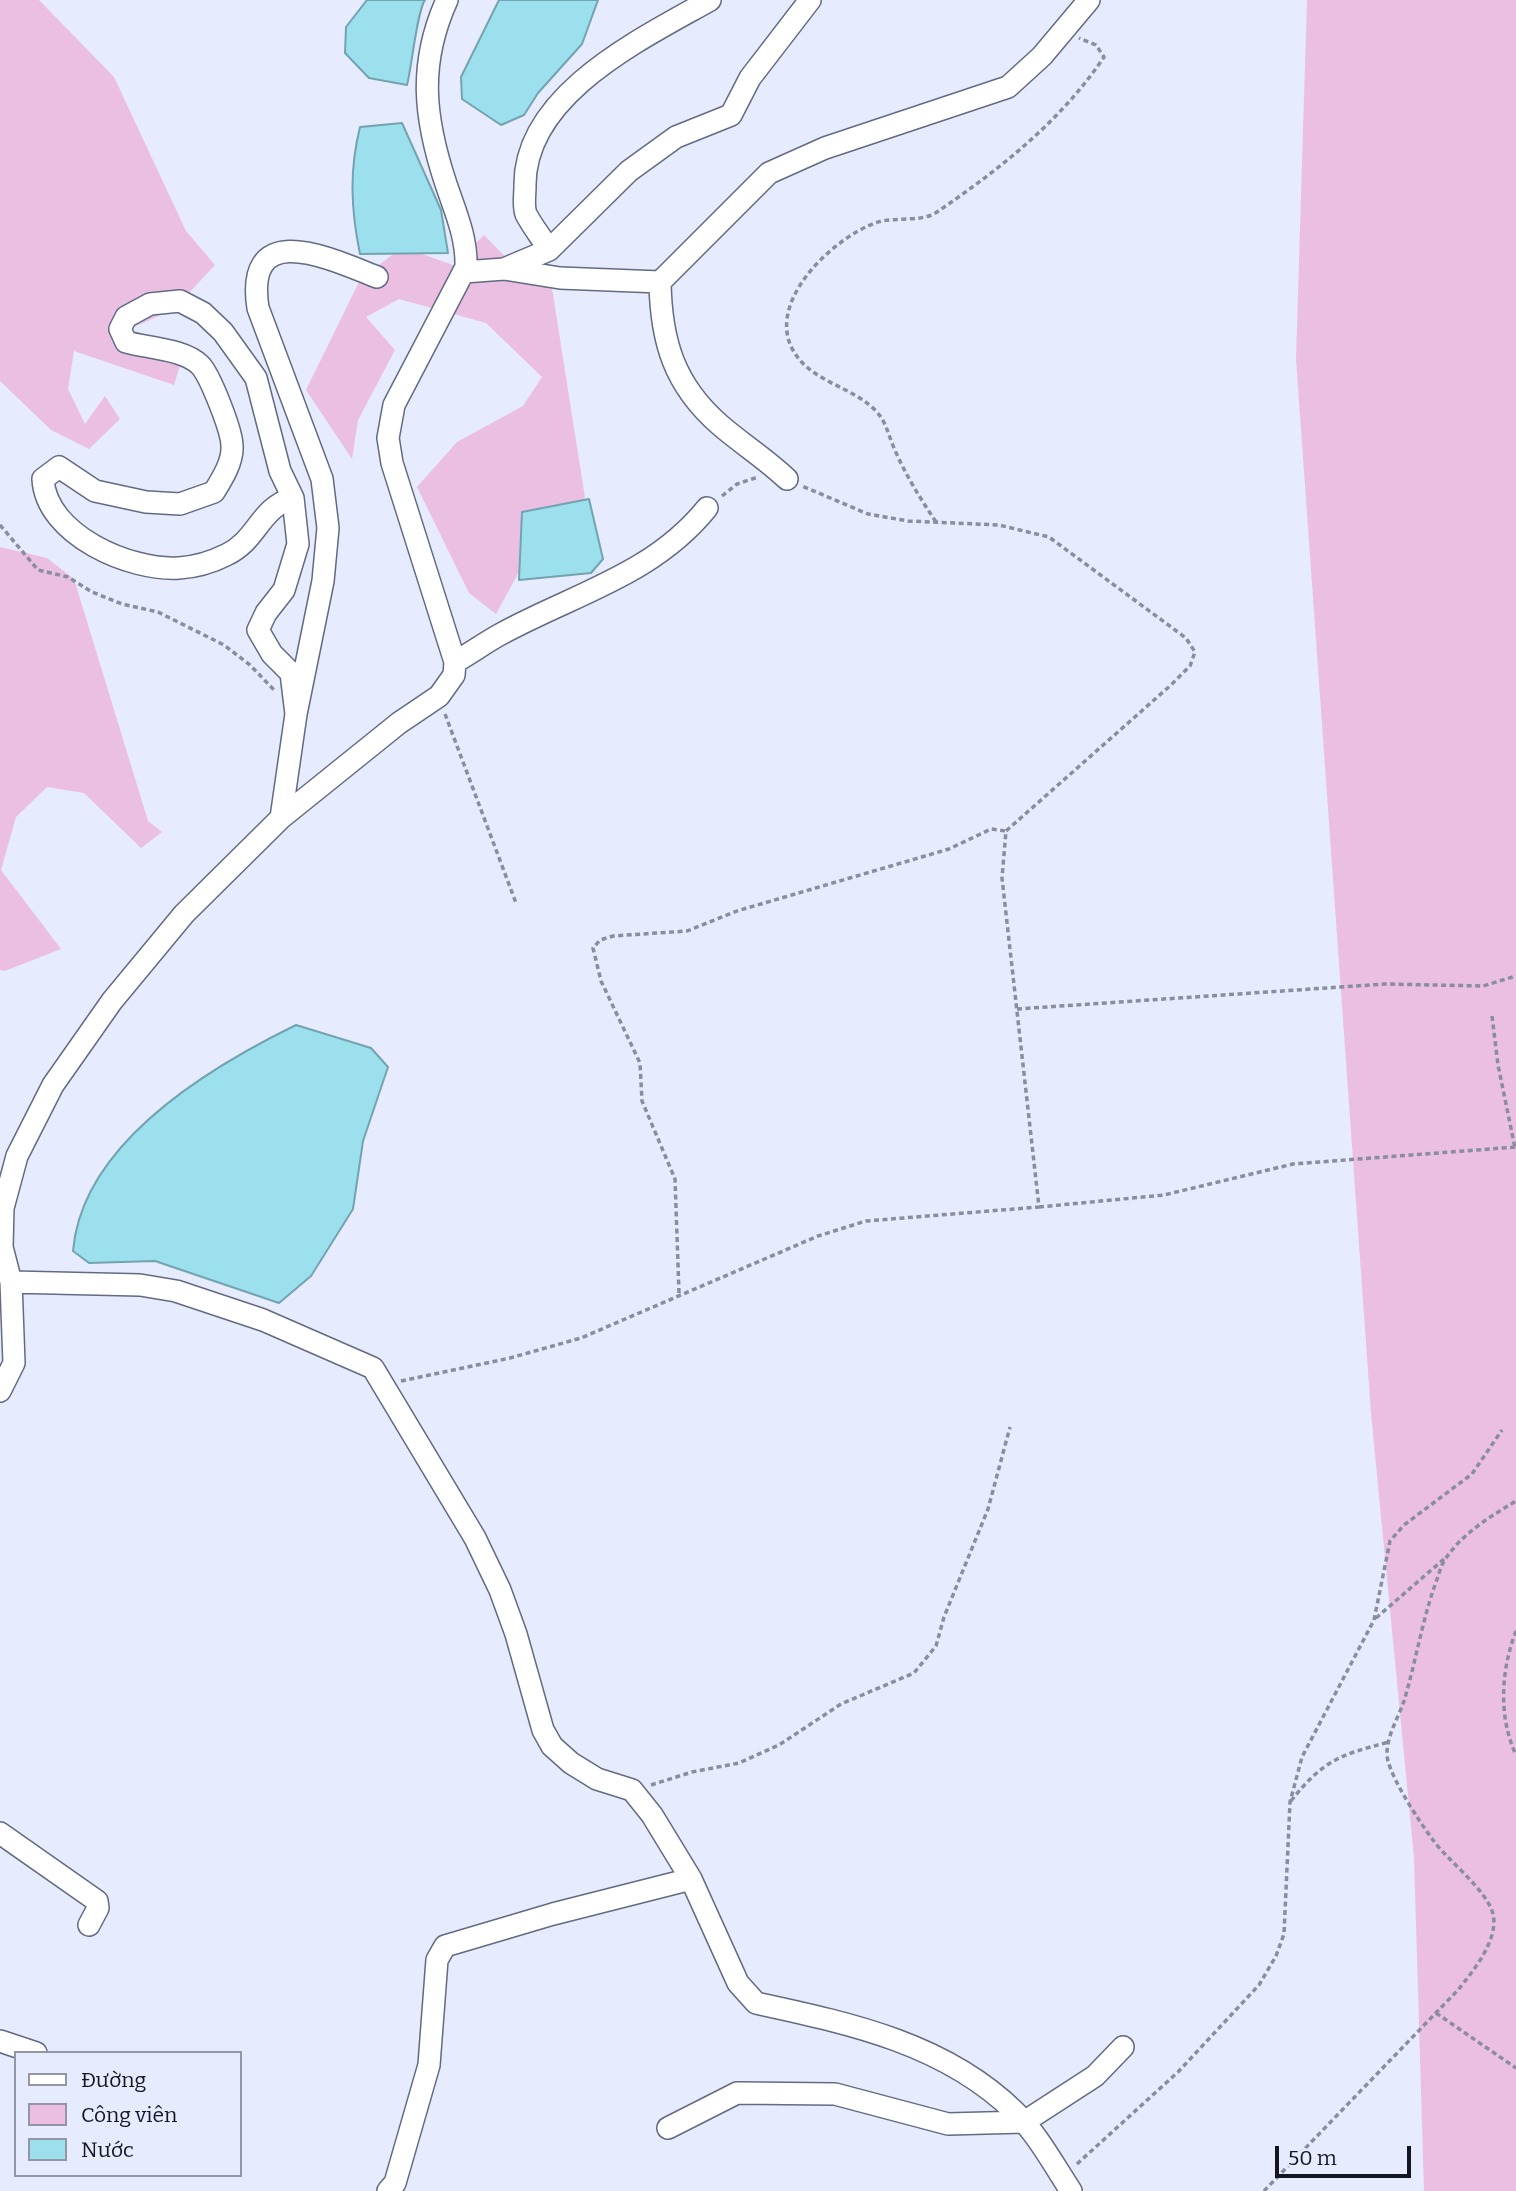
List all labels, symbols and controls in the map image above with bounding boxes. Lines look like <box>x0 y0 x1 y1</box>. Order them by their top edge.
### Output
legend <box>14 2051 242 2177</box>
text: Đường <box>81 2067 146 2093</box>
text: Công viên <box>81 2102 177 2128</box>
scale bar <box>1278 2132 1414 2176</box>
text: Nước <box>81 2137 134 2163</box>
text: 50 m <box>1288 2145 1337 2171</box>

